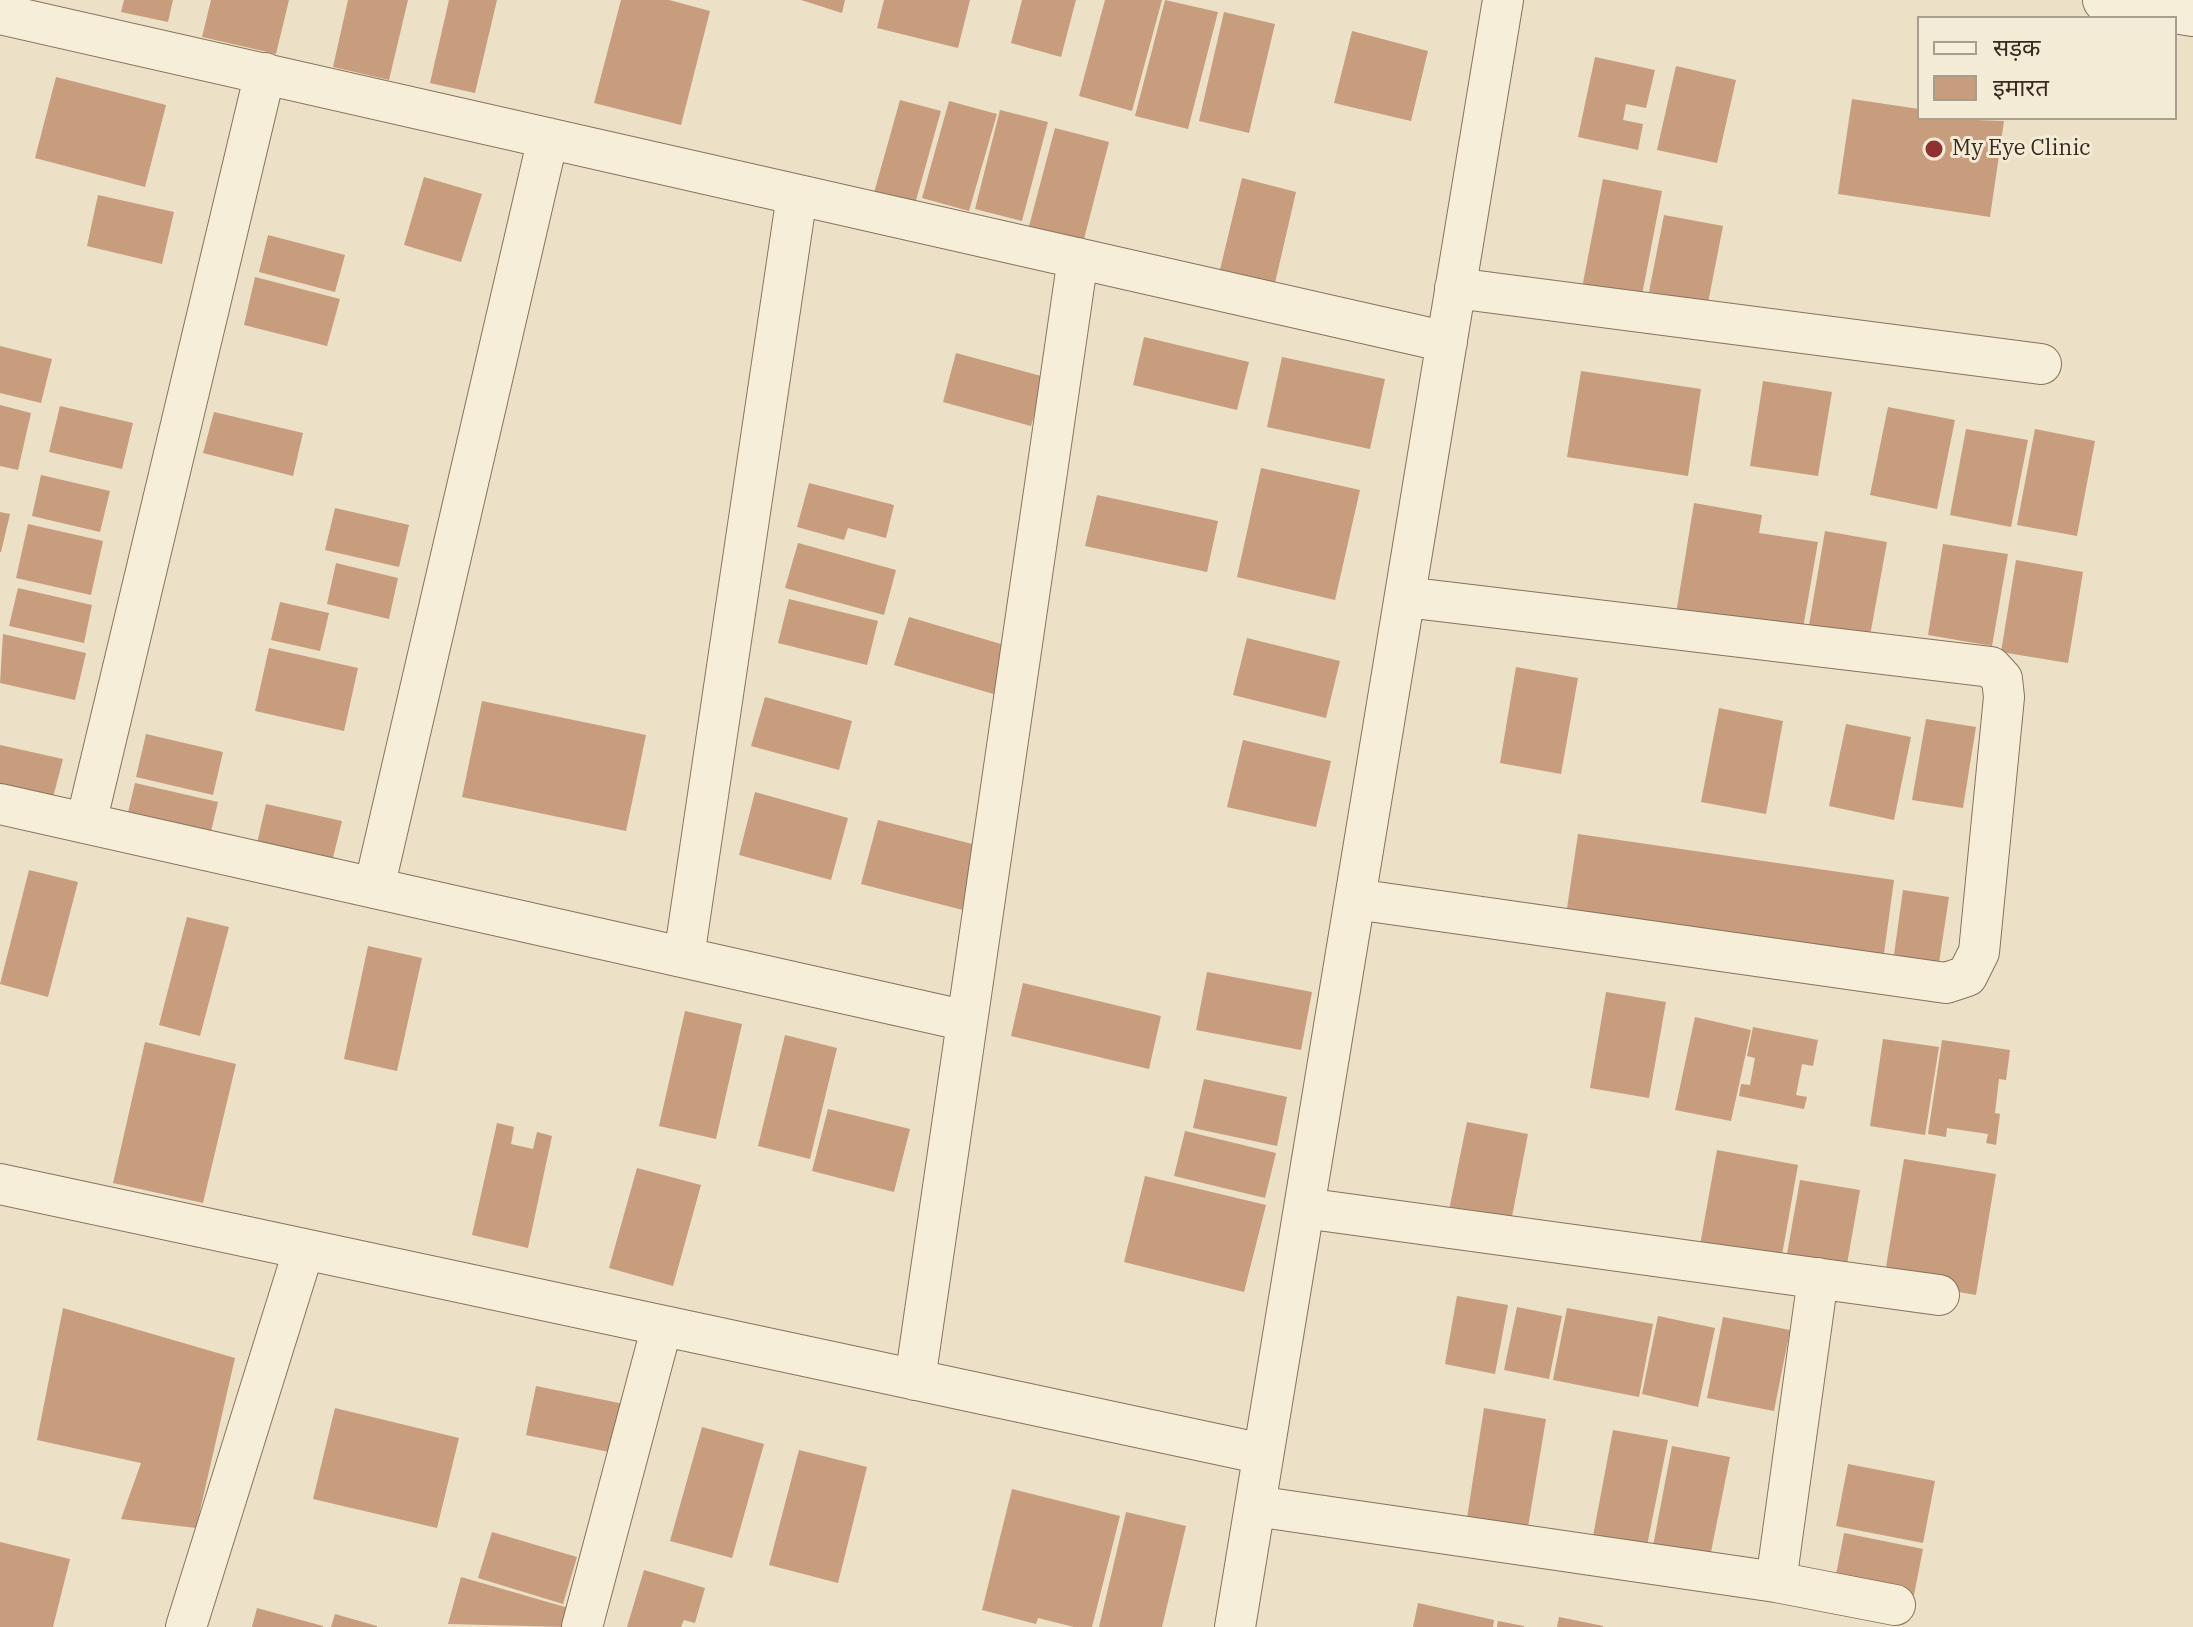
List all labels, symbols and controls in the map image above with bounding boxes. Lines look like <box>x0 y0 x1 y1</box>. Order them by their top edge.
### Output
legend <box>1917 16 2177 120</box>
text: सड़क <box>1993 31 2041 63</box>
text: इमारत <box>1993 71 2049 103</box>
place label: My Eye Clinic <box>1952 136 2091 162</box>
marker: My Eye Clinic <box>1923 138 1945 160</box>

